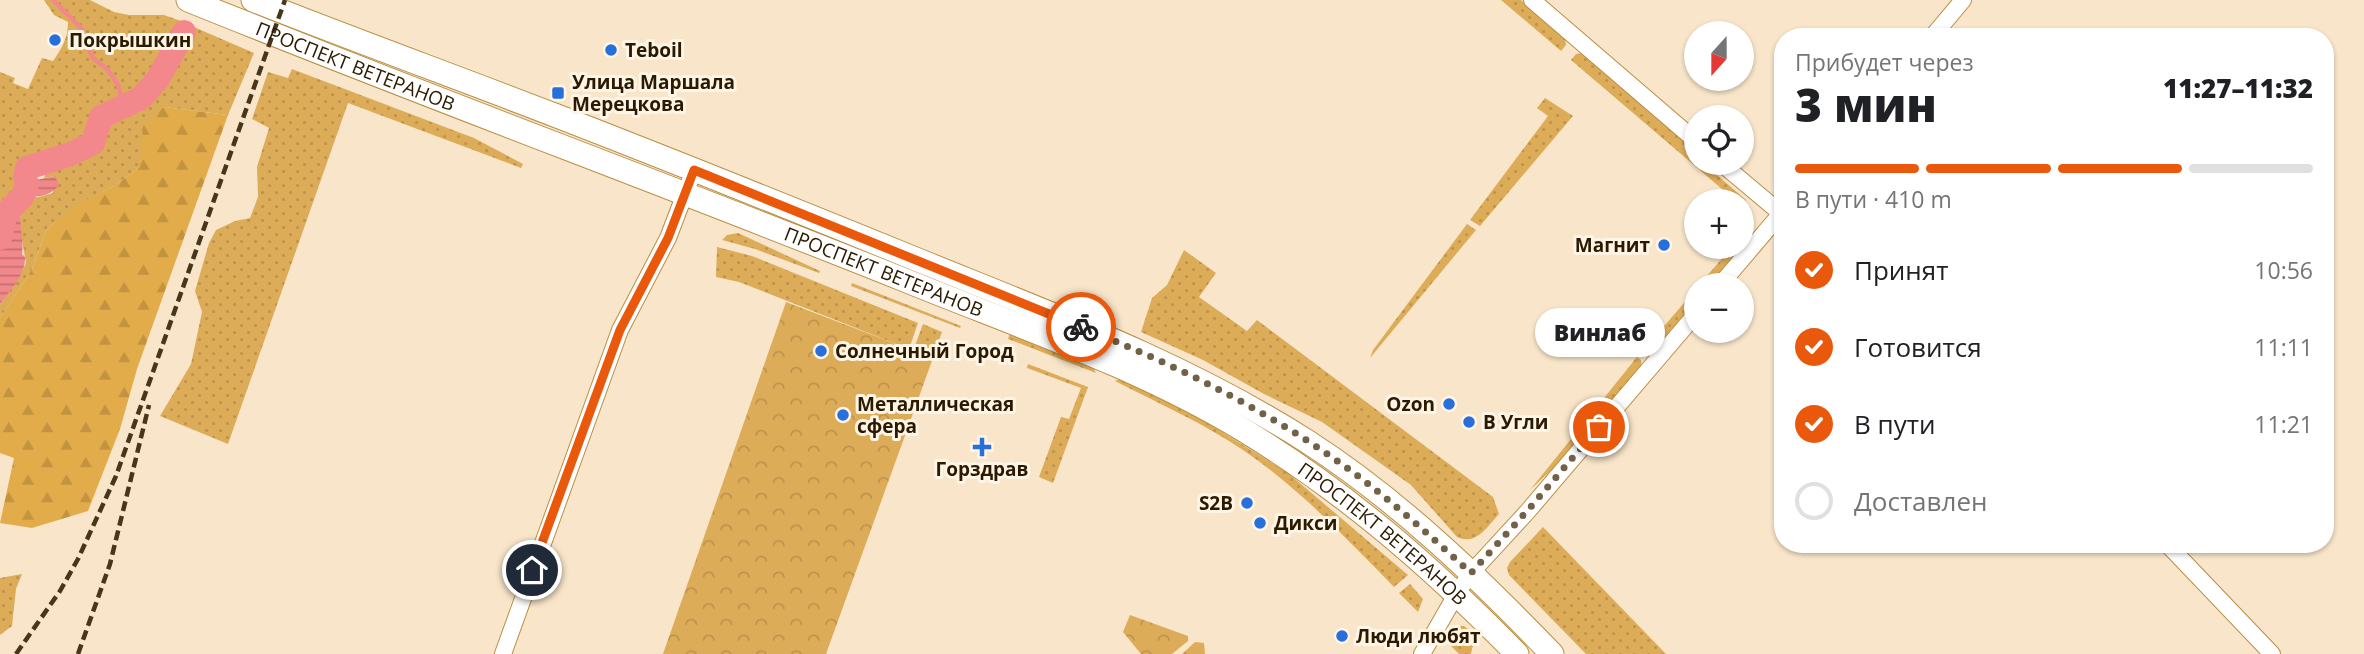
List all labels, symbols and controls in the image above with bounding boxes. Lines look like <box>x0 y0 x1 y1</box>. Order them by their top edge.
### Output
street label: ПРОСПЕКТ ВЕТЕРАНОВ <box>252 16 459 117</box>
north arrow <box>1684 21 1754 91</box>
map controls <box>1684 21 1754 343</box>
place label: Покрышкин <box>69 27 191 53</box>
marker: Покрышкин <box>47 32 63 48</box>
place label: Teboil <box>625 37 683 63</box>
marker: Teboil <box>603 42 619 58</box>
text: Прибудет через <box>1795 46 1974 78</box>
place label: Улица Маршала Мерецкова <box>572 69 735 117</box>
text: 11:27–11:32 <box>2163 70 2313 106</box>
text: 3 мин <box>1795 73 1937 135</box>
marker: Улица Маршала Мерецкова <box>550 85 566 101</box>
button: locate <box>1684 105 1754 175</box>
text: В пути · 410 m <box>1795 183 1952 215</box>
button: + <box>1684 189 1754 259</box>
street label: ПРОСПЕКТ ВЕТЕРАНОВ <box>781 221 987 323</box>
place label: Магнит <box>1575 232 1650 258</box>
marker: Магнит <box>1656 237 1672 253</box>
icon: check <box>1795 251 1833 289</box>
text: Принят <box>1854 252 1948 288</box>
text: 10:56 <box>2254 254 2313 286</box>
button: − <box>1684 273 1754 343</box>
courier <box>1046 292 1116 362</box>
icon: bike <box>1062 308 1100 346</box>
callout: Винлаб <box>1534 308 1664 357</box>
text: Винлаб <box>1554 316 1646 348</box>
icon: check <box>1795 328 1833 366</box>
text: Готовится <box>1854 329 1982 365</box>
text: 11:11 <box>2254 331 2313 363</box>
place label: Солнечный Город <box>835 338 1014 364</box>
marker: Солнечный Город <box>813 343 829 359</box>
place label: Металлическая сфера <box>857 391 1014 439</box>
place label: Ozon <box>1386 391 1435 417</box>
marker: Ozon <box>1441 396 1457 412</box>
pin <box>1569 397 1629 457</box>
icon: check <box>1795 405 1833 443</box>
text: В пути <box>1854 406 1935 442</box>
marker: Металлическая сфера <box>835 407 851 423</box>
icon: bag <box>1580 408 1618 446</box>
text: 11:21 <box>2254 408 2313 440</box>
place label: В Угли <box>1483 409 1548 435</box>
marker: В Угли <box>1461 414 1477 430</box>
marker: Горздрав <box>974 439 990 455</box>
place label: Горздрав <box>935 456 1029 482</box>
street label: ПРОСПЕКТ ВЕТЕРАНОВ <box>1293 456 1473 611</box>
text: Доставлен <box>1854 483 1987 519</box>
place label: S2B <box>1199 490 1233 516</box>
marker: S2B <box>1239 495 1255 511</box>
place label: Дикси <box>1274 510 1337 536</box>
marker: Дикси <box>1252 515 1268 531</box>
pin <box>502 540 562 600</box>
icon: home <box>513 551 551 589</box>
place label: Люди любят <box>1356 623 1481 649</box>
marker: Люди любят <box>1334 628 1350 644</box>

